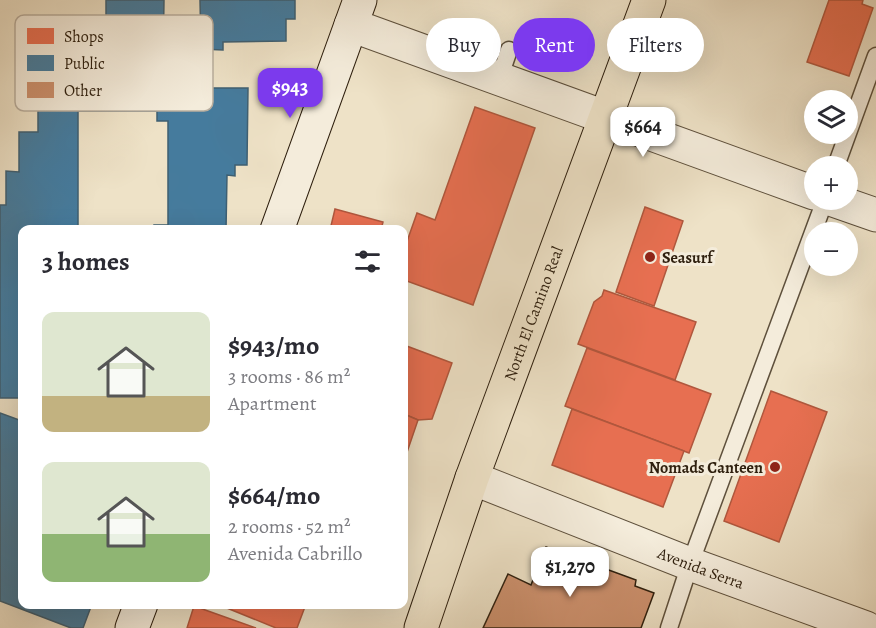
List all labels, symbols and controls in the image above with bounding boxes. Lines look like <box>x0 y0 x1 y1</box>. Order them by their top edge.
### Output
legend <box>15 15 213 111</box>
chip: Buy <box>426 18 501 72</box>
chip: Rent <box>513 18 595 72</box>
chip: Filters <box>607 18 704 72</box>
text: Shops <box>64 26 104 48</box>
text: Public <box>64 53 105 75</box>
pin: $943 <box>254 68 326 119</box>
text: $943 <box>272 74 308 101</box>
text: Other <box>64 80 102 102</box>
map controls <box>804 90 858 276</box>
button: layers <box>804 90 858 144</box>
pin: $664 <box>607 107 679 158</box>
text: $664 <box>624 113 662 140</box>
button: + <box>804 156 858 210</box>
button: − <box>804 222 858 276</box>
street label: North El Camino Real <box>499 243 569 384</box>
text: 3 homes <box>42 244 130 279</box>
icon: filters <box>351 245 384 278</box>
place label: Seasurf <box>662 247 715 269</box>
marker: Seasurf <box>643 250 657 264</box>
text: $943/mo <box>228 328 319 363</box>
icon: home <box>90 336 162 408</box>
text: 3 rooms · 86 m² <box>228 363 350 390</box>
text: Apartment <box>228 390 317 417</box>
place label: Nomads Canteen <box>649 457 763 479</box>
marker: Nomads Canteen <box>768 460 782 474</box>
text: $664/mo <box>228 478 320 513</box>
icon: home <box>90 486 162 558</box>
text: 2 rooms · 52 m² <box>228 513 351 540</box>
text: Avenida Cabrillo <box>228 540 362 567</box>
street label: Avenida Serra <box>653 542 747 595</box>
pin: $1,270 <box>521 547 619 598</box>
text: $1,270 <box>545 553 595 580</box>

